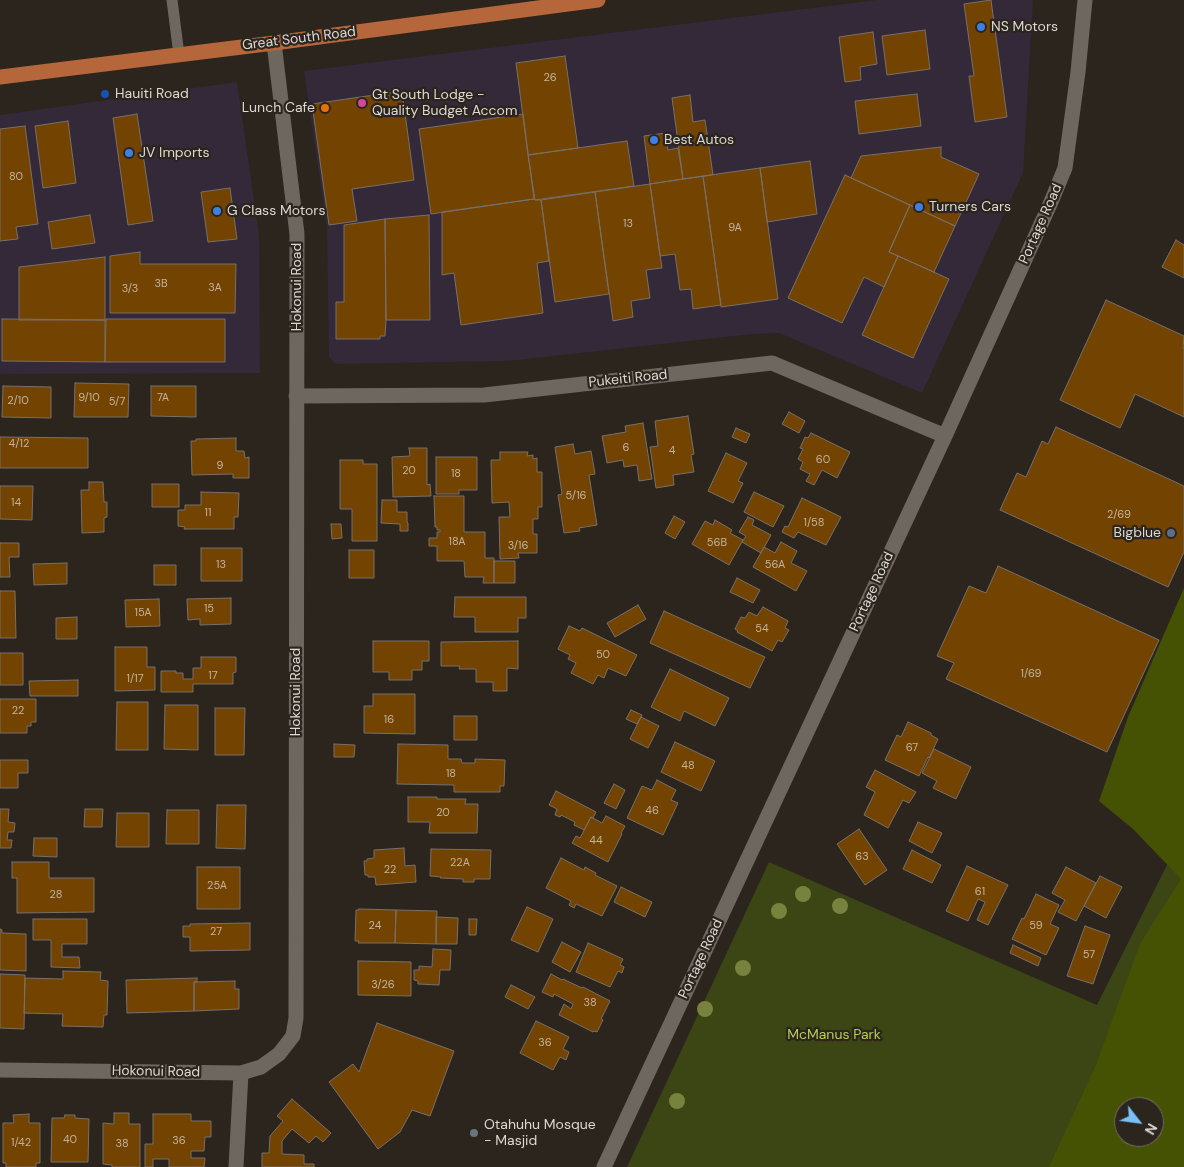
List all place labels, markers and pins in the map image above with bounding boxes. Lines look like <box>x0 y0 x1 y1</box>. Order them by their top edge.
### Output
place label: NS Motors <box>991 19 1058 35</box>
marker: NS Motors <box>975 21 987 33</box>
place label: Hauiti Road <box>115 86 189 102</box>
place label: Gt South Lodge - Quality Budget Accom <box>372 87 517 120</box>
marker: Hauiti Road <box>99 88 111 100</box>
marker: Gt South Lodge - Quality Budget Accom <box>356 97 368 109</box>
place label: Lunch Cafe <box>242 100 315 116</box>
marker: Lunch Cafe <box>319 102 331 114</box>
place label: Best Autos <box>664 132 734 148</box>
marker: Best Autos <box>648 134 660 146</box>
place label: JV Imports <box>139 145 210 161</box>
marker: JV Imports <box>123 147 135 159</box>
place label: Turners Cars <box>929 199 1011 215</box>
marker: Turners Cars <box>913 201 925 213</box>
place label: G Class Motors <box>227 203 325 219</box>
marker: G Class Motors <box>211 205 223 217</box>
place label: Bigblue <box>1114 525 1161 541</box>
marker: Bigblue <box>1165 527 1177 539</box>
place label: Otahuhu Mosque - Masjid <box>484 1117 596 1150</box>
marker: Otahuhu Mosque - Masjid <box>468 1127 480 1139</box>

